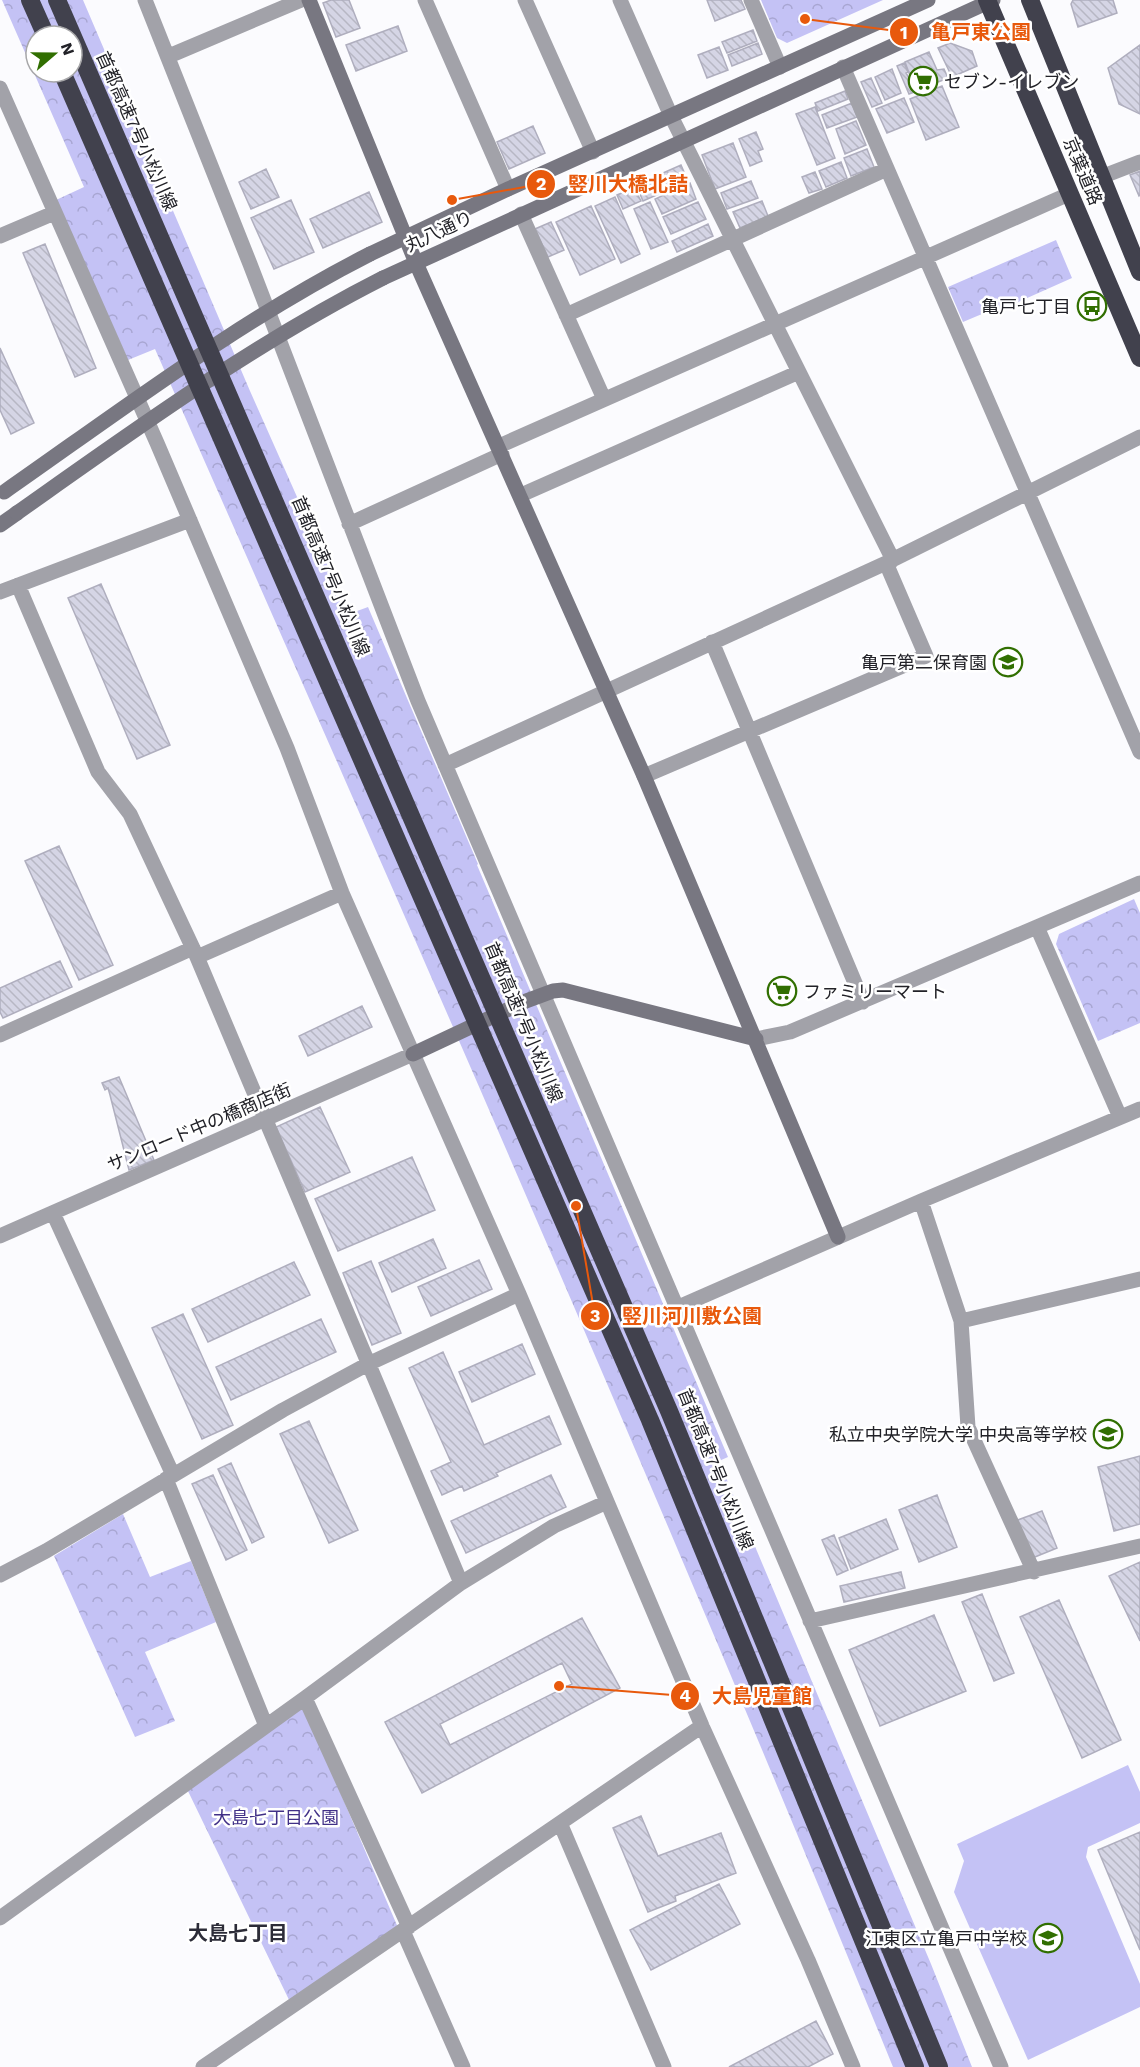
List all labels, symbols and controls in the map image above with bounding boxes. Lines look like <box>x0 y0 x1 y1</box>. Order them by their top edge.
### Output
callout: 亀戸東公園 <box>889 13 1043 51</box>
text: 亀戸東公園 <box>931 20 1031 44</box>
text: 1 <box>900 22 908 43</box>
north arrow <box>24 24 84 84</box>
text: N <box>57 40 79 58</box>
street label: 首都高速7号小松川線 <box>92 48 182 214</box>
supermarket icon: セブン-イレブン <box>907 65 939 97</box>
place label: セブン-イレブン <box>944 71 1079 92</box>
street label: 京葉道路 <box>1059 134 1107 208</box>
callout: 竪川大橋北詰 <box>526 165 700 203</box>
text: 竪川大橋北詰 <box>568 172 688 196</box>
text: 2 <box>536 173 546 194</box>
street label: 丸八通り <box>402 206 476 256</box>
bus stop icon: 亀戸七丁目 <box>1076 290 1108 322</box>
place label: 亀戸七丁目 <box>981 296 1071 317</box>
street label: 首都高速7号小松川線 <box>288 493 374 659</box>
school or university icon: 亀戸第二保育園 <box>992 646 1024 678</box>
place label: 亀戸第二保育園 <box>861 652 987 673</box>
street label: 首都高速7号小松川線 <box>481 939 567 1105</box>
supermarket icon: ファミリーマート <box>766 975 798 1007</box>
place label: ファミリーマート <box>803 981 947 1002</box>
street label: サンロード中の橋商店街 <box>104 1079 294 1175</box>
callout: 竪川河川敷公園 <box>580 1297 774 1335</box>
text: 竪川河川敷公園 <box>622 1304 762 1328</box>
text: 3 <box>590 1305 600 1326</box>
street label: 首都高速7号小松川線 <box>674 1385 758 1553</box>
school or university icon: 私立中央学院大学 中央高等学校 <box>1092 1418 1124 1450</box>
place label: 私立中央学院大学 中央高等学校 <box>829 1424 1087 1445</box>
callout: 大島児童館 <box>670 1677 824 1715</box>
text: 大島児童館 <box>712 1684 812 1708</box>
text: 4 <box>679 1685 691 1706</box>
park label: 大島七丁目公園 <box>213 1807 339 1828</box>
district label: 大島七丁目 <box>188 1921 288 1945</box>
school or university icon: 江東区立亀戸中学校 <box>1032 1922 1064 1954</box>
place label: 江東区立亀戸中学校 <box>865 1928 1027 1949</box>

